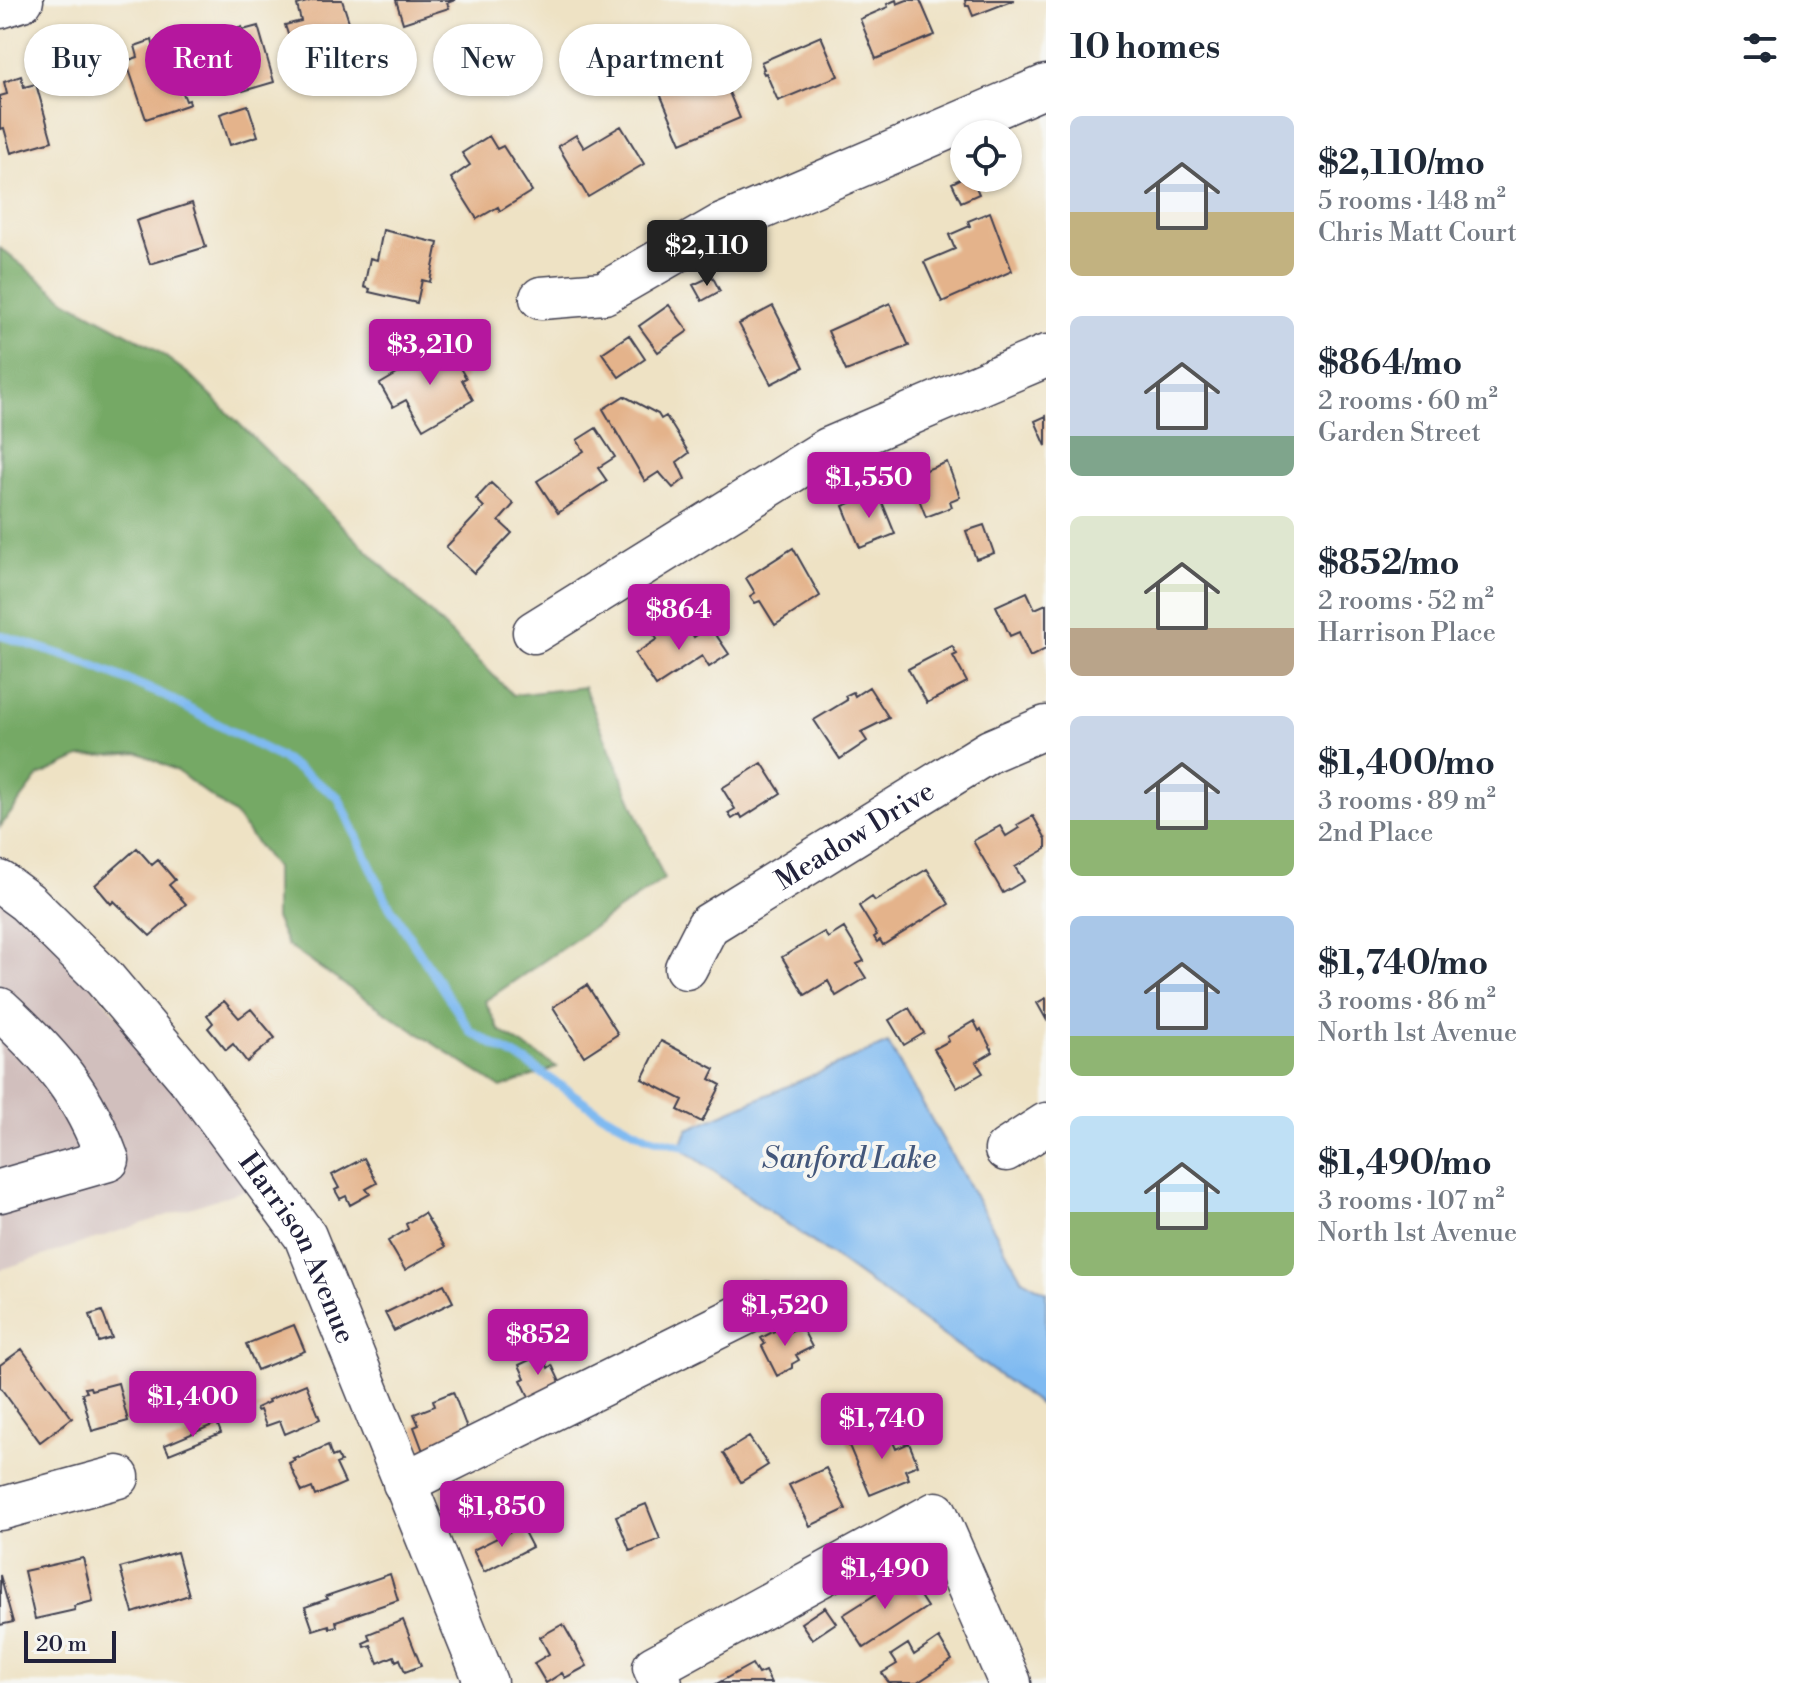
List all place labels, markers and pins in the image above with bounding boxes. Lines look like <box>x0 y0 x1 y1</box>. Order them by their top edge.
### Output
pin: $2,110 <box>642 220 772 288</box>
pin: $3,210 <box>365 319 495 387</box>
pin: $1,550 <box>804 452 934 520</box>
pin: $864 <box>632 584 726 652</box>
pin: $1,520 <box>720 1280 850 1348</box>
pin: $852 <box>491 1309 585 1377</box>
pin: $1,400 <box>128 1371 258 1439</box>
pin: $1,740 <box>817 1393 947 1461</box>
pin: $1,850 <box>437 1481 567 1549</box>
pin: $1,490 <box>820 1543 950 1611</box>

